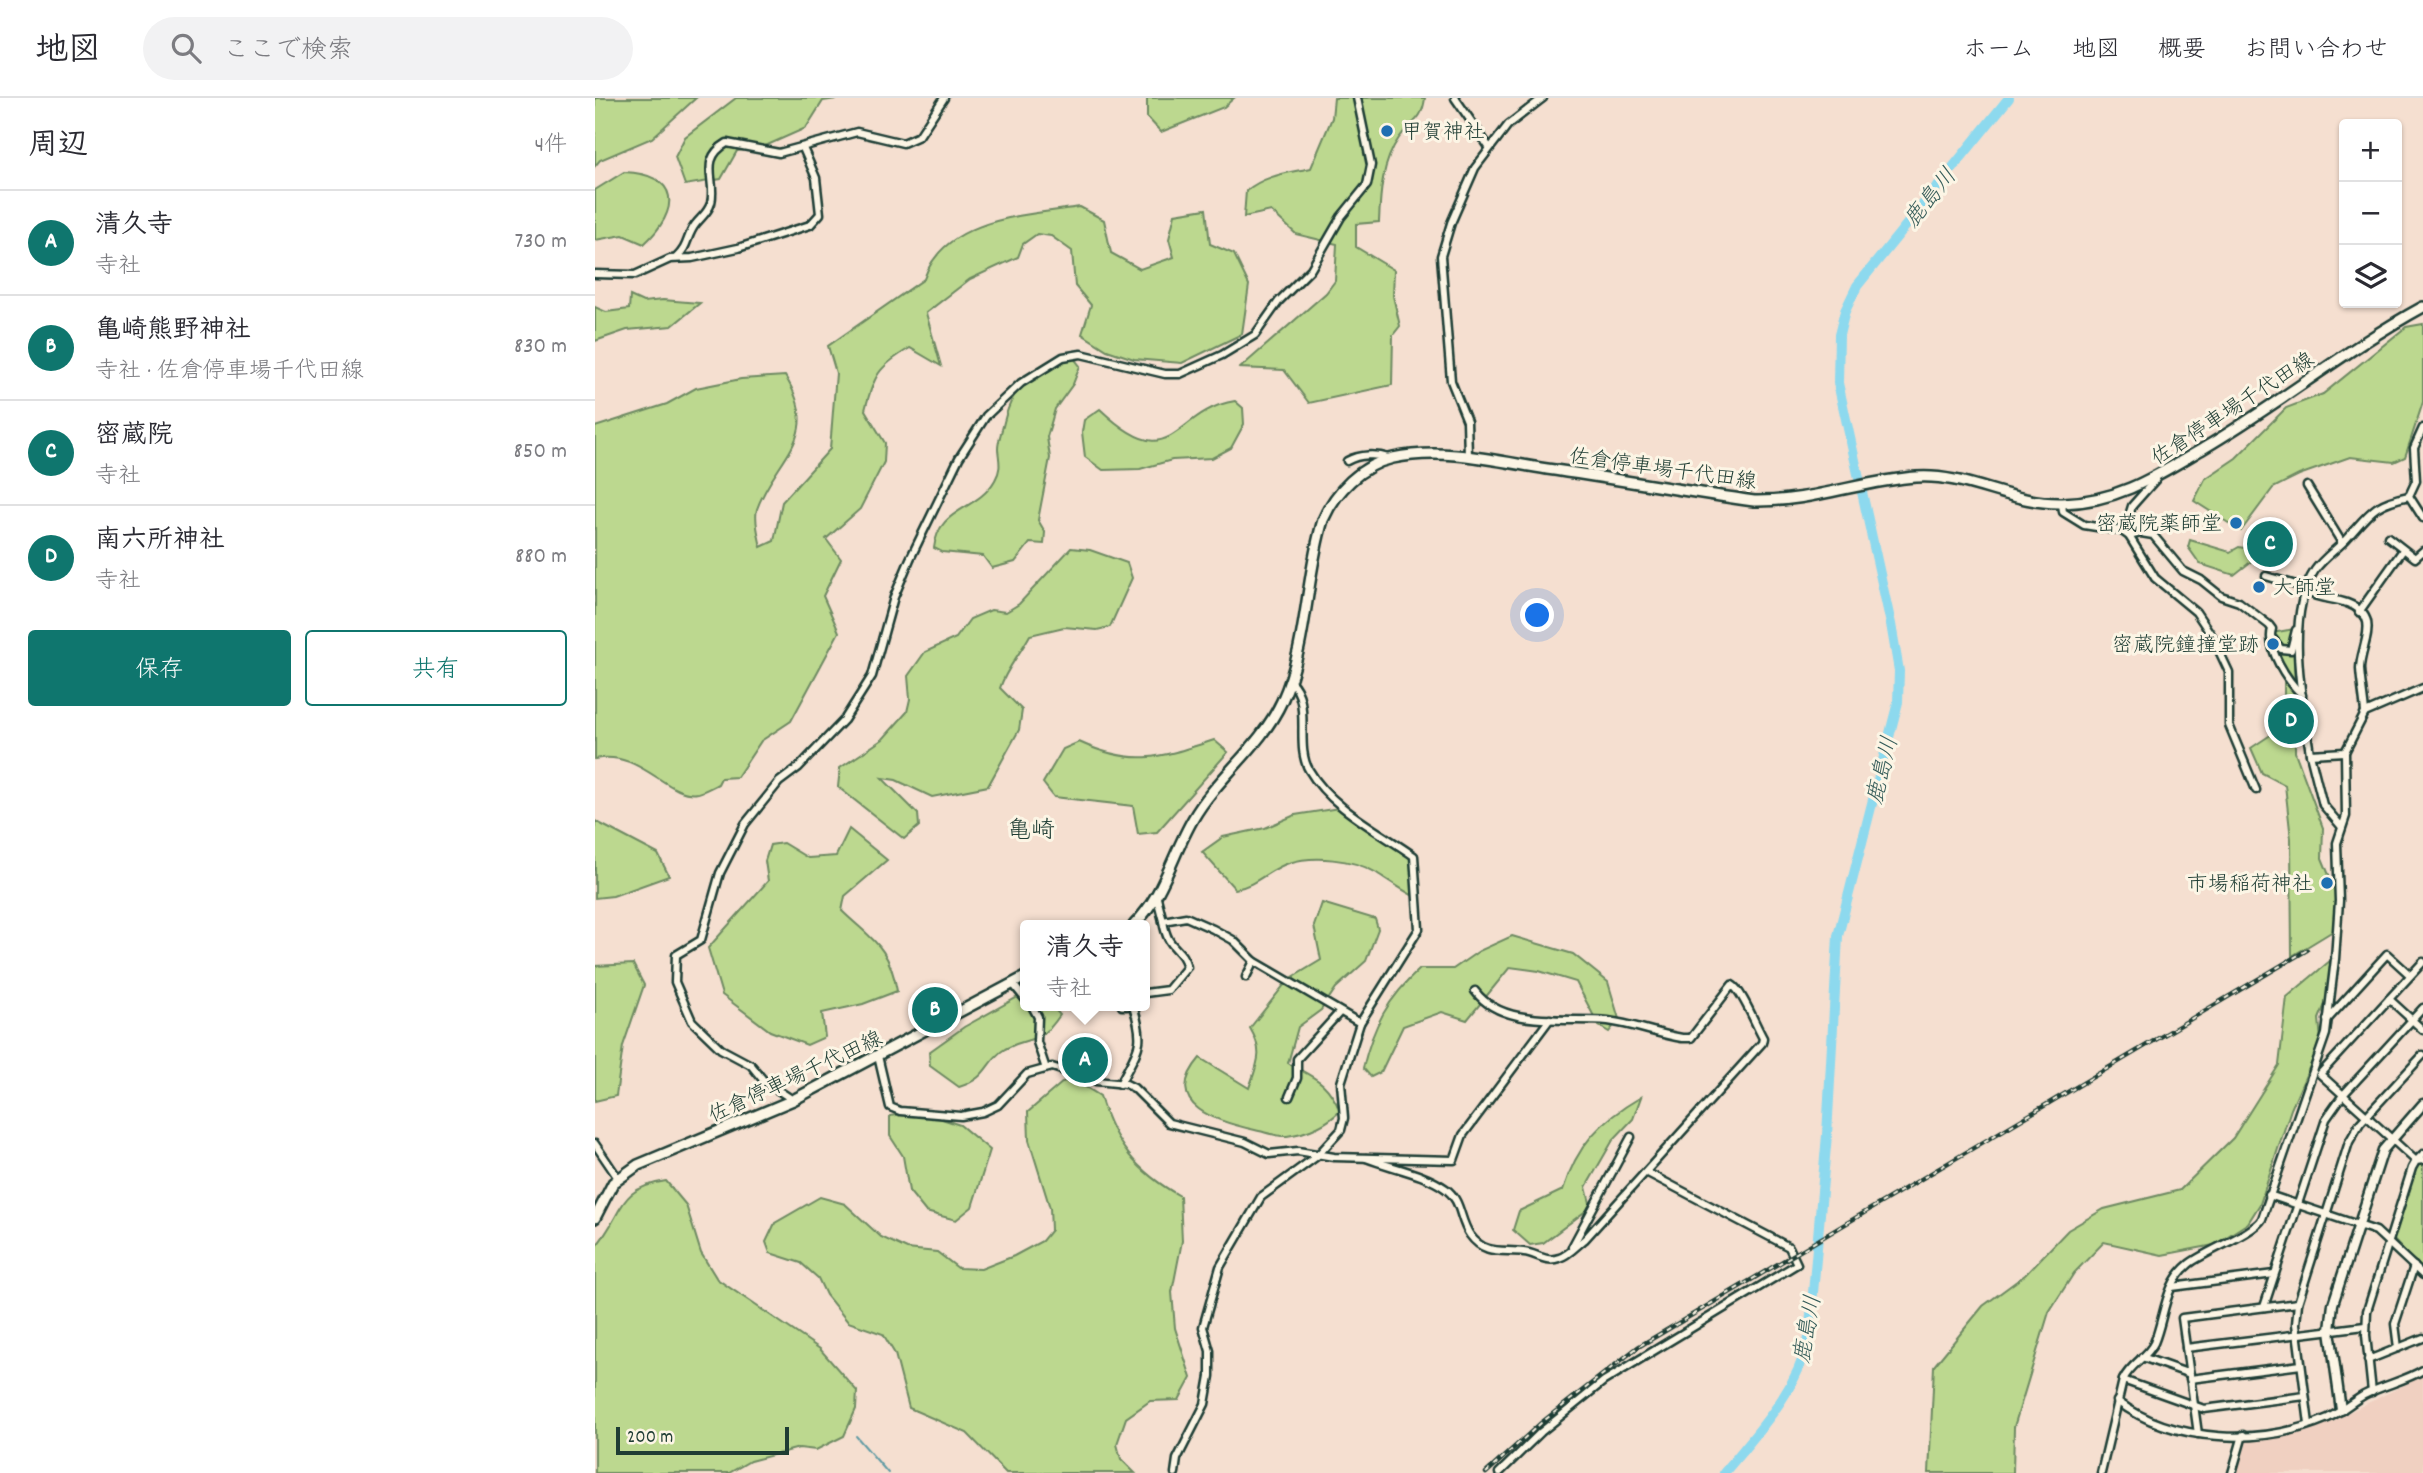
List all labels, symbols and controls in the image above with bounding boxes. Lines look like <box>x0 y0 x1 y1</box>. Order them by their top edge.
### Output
search box <box>143 17 633 80</box>
text: 地図 <box>35 29 101 76</box>
icon: search <box>167 29 205 67</box>
text: ここで検索 <box>223 33 353 70</box>
text: ホーム <box>1963 34 2034 68</box>
text: 地図 <box>2072 34 2120 68</box>
text: 概要 <box>2158 34 2206 68</box>
text: お問い合わせ <box>2244 34 2388 68</box>
place label: 甲賀神社 <box>1401 119 1485 149</box>
map controls <box>2339 119 2402 308</box>
button: + <box>2339 119 2402 182</box>
marker: 甲賀神社 <box>1379 123 1395 139</box>
text: 周辺 <box>28 126 88 169</box>
text: 4件 <box>534 130 567 163</box>
water label: 鹿島川 <box>1897 162 1966 236</box>
button: − <box>2339 182 2402 245</box>
text: 清久寺 <box>95 208 173 245</box>
text: A <box>45 226 57 259</box>
text: 730 m <box>514 226 567 259</box>
button: layers <box>2339 245 2402 308</box>
text: 寺社 <box>95 251 141 284</box>
text: 亀崎熊野神社 <box>95 313 251 350</box>
text: B <box>46 331 56 364</box>
text: 830 m <box>514 331 567 364</box>
street label: 佐倉停車場千代田線 <box>2146 346 2321 475</box>
text: 寺社 · 佐倉停車場千代田線 <box>95 356 364 389</box>
text: 密蔵院 <box>95 418 173 455</box>
text: C <box>45 436 57 469</box>
text: 850 m <box>514 436 567 469</box>
street label: 佐倉停車場千代田線 <box>1567 443 1758 499</box>
text: 寺社 <box>95 461 141 494</box>
place label: 密蔵院薬師堂 <box>2096 511 2222 541</box>
marker: 密蔵院薬師堂 <box>2228 515 2244 531</box>
pin: C <box>2247 518 2293 570</box>
text: 南六所神社 <box>95 523 225 560</box>
text: D <box>45 541 57 574</box>
text: 880 m <box>515 541 567 574</box>
text: 寺社 <box>95 566 141 599</box>
place label: 大師堂 <box>2273 575 2336 605</box>
marker: 大師堂 <box>2251 579 2267 595</box>
your location <box>1520 598 1554 632</box>
button: 保存 <box>28 630 291 706</box>
button: 共有 <box>305 630 567 706</box>
place label: 密蔵院鐘撞堂跡 <box>2112 632 2259 662</box>
marker: 密蔵院鐘撞堂跡 <box>2265 636 2281 652</box>
pin: D <box>2268 695 2314 747</box>
water label: 鹿島川 <box>1860 733 1909 808</box>
district label: 亀崎 <box>1007 815 1055 849</box>
place label: 市場稲荷神社 <box>2187 871 2313 901</box>
marker: 市場稲荷神社 <box>2319 875 2335 891</box>
popup <box>1020 920 1150 1011</box>
text: 清久寺 <box>1046 931 1124 968</box>
text: 寺社 <box>1046 974 1092 1007</box>
pin: B <box>912 984 958 1036</box>
street label: 佐倉停車場千代田線 <box>704 1025 888 1132</box>
pin: A <box>1062 1034 1108 1086</box>
water label: 鹿島川 <box>1787 1293 1832 1366</box>
scale bar <box>616 1424 789 1456</box>
text: 200 m <box>627 1425 673 1452</box>

